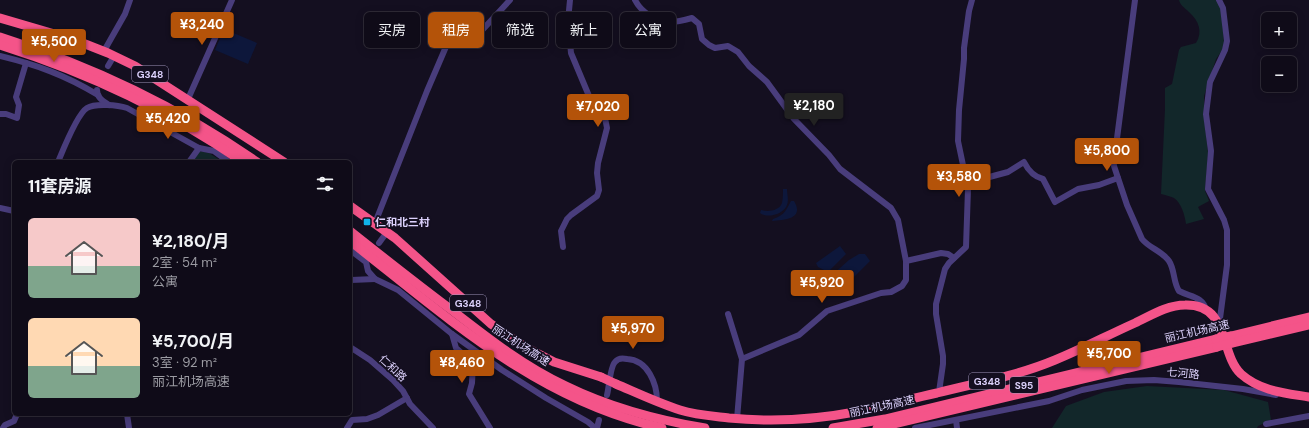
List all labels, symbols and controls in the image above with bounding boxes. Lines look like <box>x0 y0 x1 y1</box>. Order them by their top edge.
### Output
pin: ¥3,240 <box>169 12 235 46</box>
chip: 买房 <box>364 12 420 48</box>
chip: 租房 <box>428 12 484 48</box>
chip: 筛选 <box>492 12 548 48</box>
chip: 新上 <box>556 12 612 48</box>
chip: 公寓 <box>620 12 676 48</box>
map controls <box>1261 12 1297 92</box>
button: + <box>1261 12 1297 48</box>
text: ¥3,240 <box>180 16 224 33</box>
pin: ¥5,500 <box>21 29 87 63</box>
text: ¥5,500 <box>31 33 77 50</box>
button: − <box>1261 56 1297 92</box>
road number: G348 <box>132 66 168 82</box>
pin: ¥2,180 <box>781 93 847 127</box>
pin: ¥7,020 <box>565 94 631 128</box>
text: ¥2,180 <box>793 97 835 114</box>
text: ¥7,020 <box>576 98 620 115</box>
pin: ¥5,420 <box>135 106 201 140</box>
text: ¥5,420 <box>146 110 190 127</box>
pin: ¥5,800 <box>1074 138 1140 172</box>
text: ¥5,800 <box>1084 142 1130 159</box>
pin: ¥3,580 <box>926 164 992 198</box>
text: ¥3,580 <box>937 168 981 185</box>
icon: filters <box>314 173 336 195</box>
text: 11套房源 <box>28 175 91 197</box>
place label: 仁和北三村 <box>375 215 430 229</box>
marker: 仁和北三村 <box>362 217 372 227</box>
text: ¥2,180/月 <box>152 230 230 252</box>
icon: home <box>60 234 108 282</box>
text: 2室 · 54 m² <box>152 254 217 271</box>
pin: ¥5,920 <box>789 270 855 304</box>
text: 公寓 <box>152 273 178 290</box>
text: ¥5,920 <box>800 274 844 291</box>
road number: G348 <box>450 295 486 311</box>
pin: ¥5,970 <box>600 316 666 350</box>
street label: 丽江机场高速 <box>1163 317 1231 345</box>
text: ¥5,970 <box>611 320 655 337</box>
street label: 丽江机场高速 <box>490 321 552 369</box>
text: ¥5,700/月 <box>152 330 234 352</box>
icon: home <box>60 334 108 382</box>
pin: ¥5,700 <box>1076 341 1142 375</box>
text: ¥5,700 <box>1087 345 1131 362</box>
pin: ¥8,460 <box>429 350 495 384</box>
street label: 仁和路 <box>376 352 410 384</box>
text: 3室 · 92 m² <box>152 354 217 371</box>
text: ¥8,460 <box>439 354 485 371</box>
street label: 七河路 <box>1166 365 1200 381</box>
text: 丽江机场高速 <box>152 373 230 390</box>
road number: G348 <box>969 373 1005 389</box>
road number: S95 <box>1010 377 1038 393</box>
street label: 丽江机场高速 <box>848 392 916 420</box>

